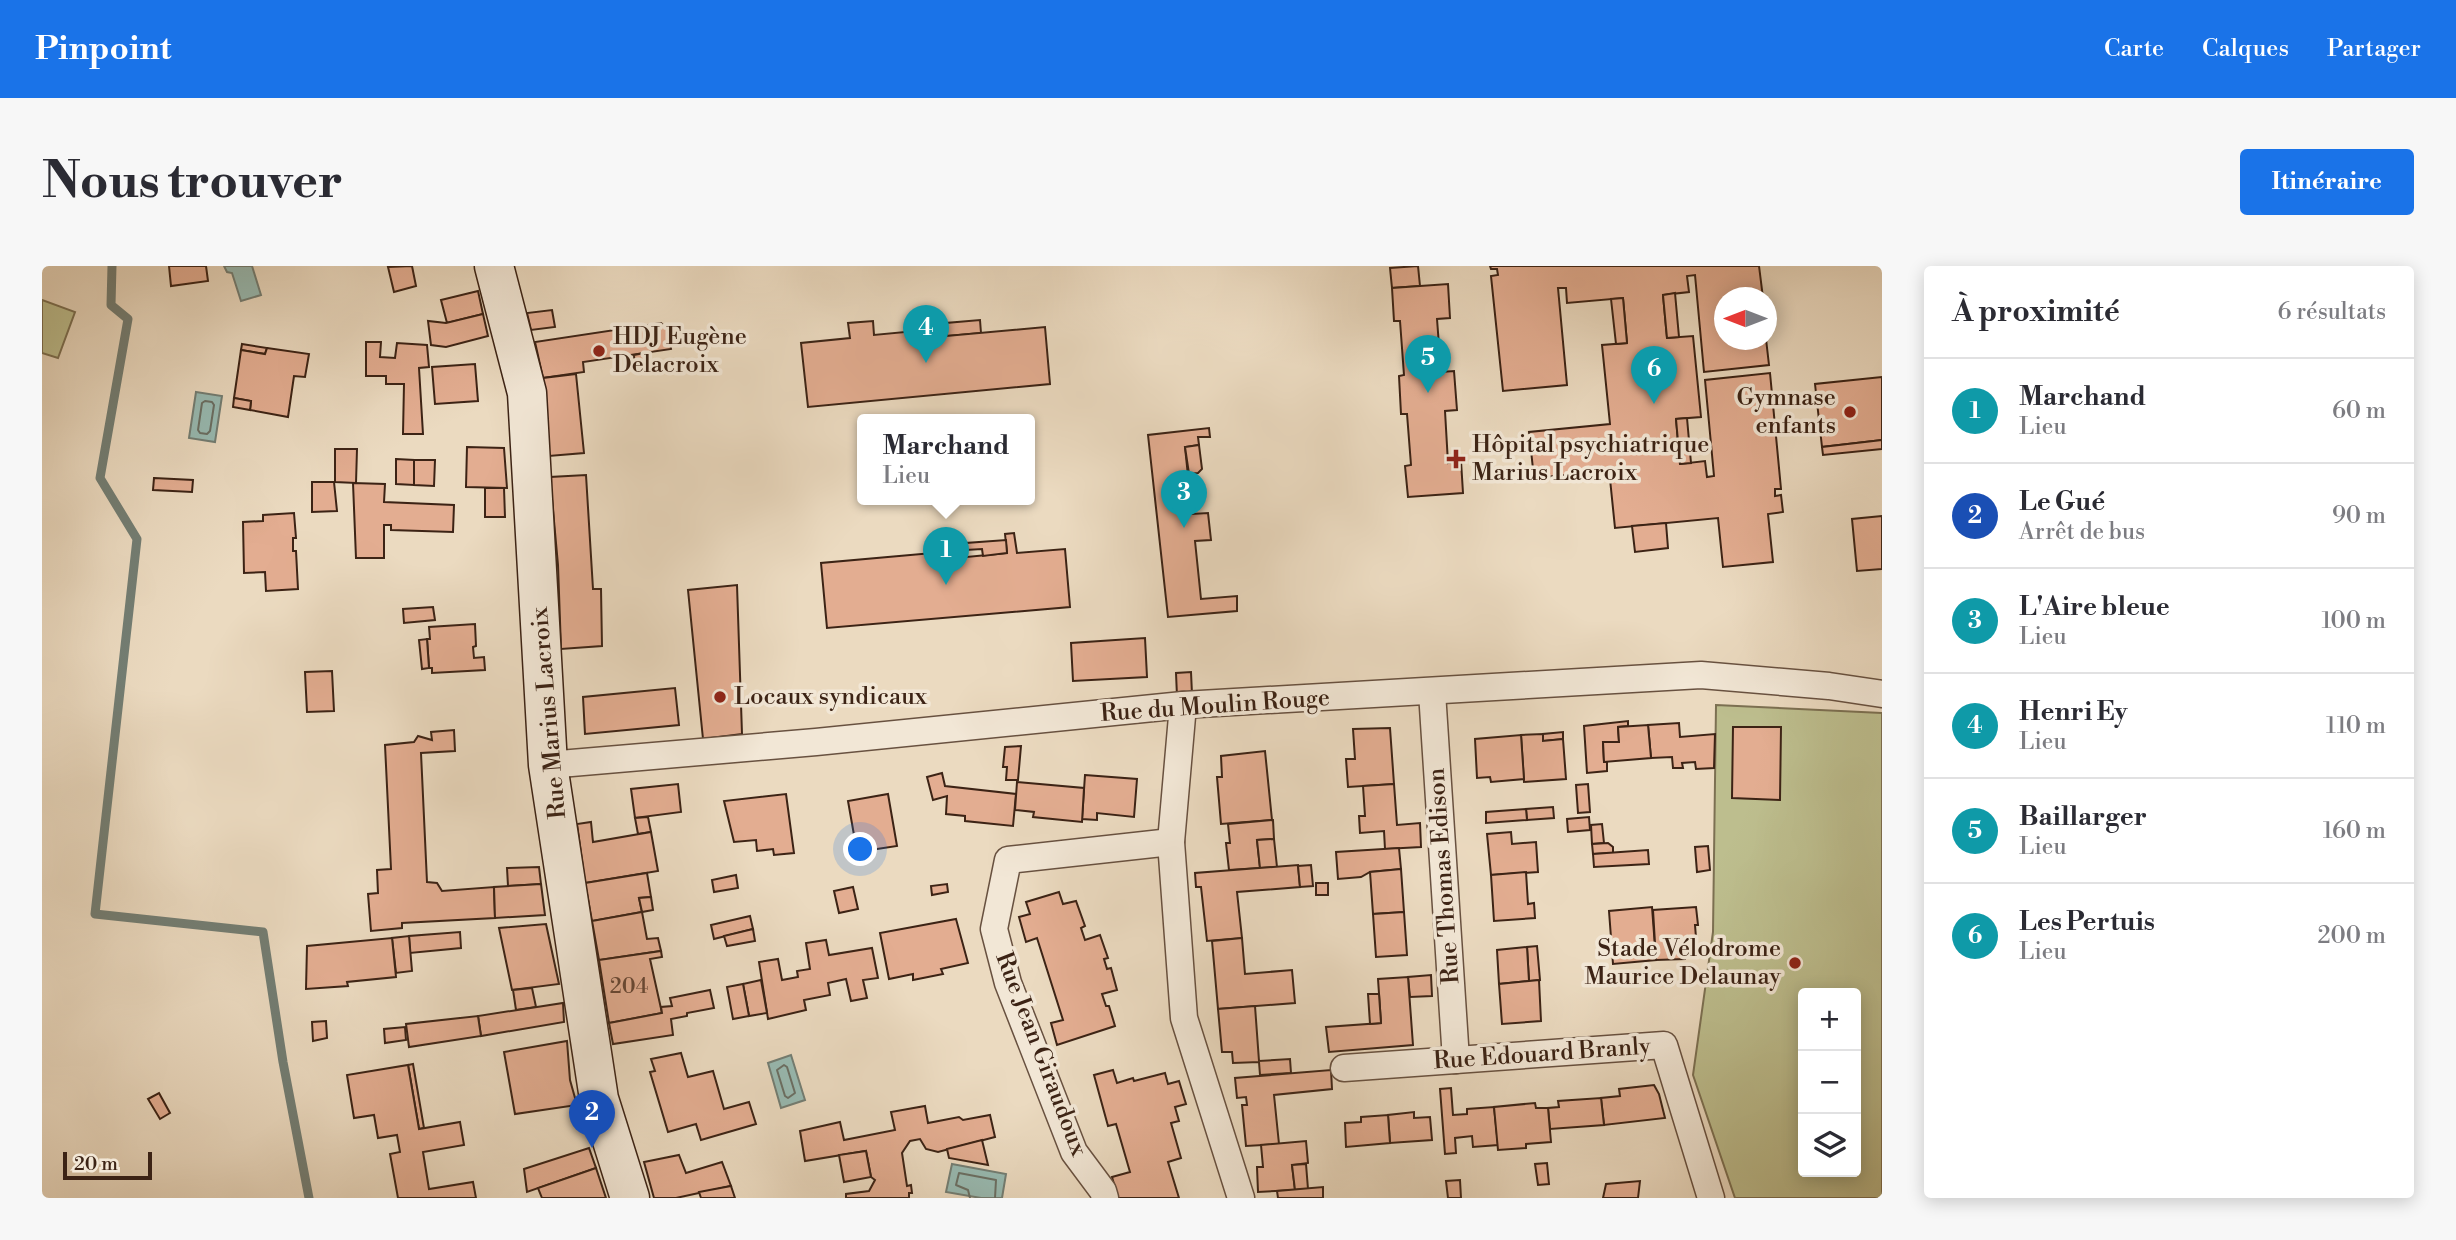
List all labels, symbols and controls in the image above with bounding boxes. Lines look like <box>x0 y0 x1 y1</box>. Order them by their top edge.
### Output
text: Pinpoint <box>35 29 172 70</box>
text: Carte <box>2104 34 2164 64</box>
text: Calques <box>2202 34 2289 64</box>
text: Partager <box>2327 34 2421 64</box>
button: Itinéraire <box>2240 149 2414 215</box>
text: Nous trouver <box>42 152 343 213</box>
north arrow <box>1714 287 1777 350</box>
text: À proximité <box>1952 293 2120 331</box>
text: 6 résultats <box>2278 298 2386 326</box>
pin: 4 <box>903 305 949 363</box>
place label: HDJ Eugène Delacroix <box>613 322 747 380</box>
pin: 5 <box>1405 335 1451 393</box>
marker: HDJ Eugène Delacroix <box>591 343 607 359</box>
pin: 6 <box>1631 346 1677 404</box>
text: Marchand <box>2019 381 2146 413</box>
place label: Gymnase enfants <box>1737 383 1836 441</box>
text: 1 <box>1969 397 1981 425</box>
text: 60 m <box>2332 397 2386 425</box>
marker: Gymnase enfants <box>1842 404 1858 420</box>
text: Lieu <box>2019 413 2067 441</box>
popup <box>857 414 1035 505</box>
text: Marchand <box>883 430 1009 462</box>
place label: Hôpital psychiatrique Marius Lacroix <box>1472 430 1709 488</box>
marker: Hôpital psychiatrique Marius Lacroix <box>1446 449 1466 469</box>
text: Lieu <box>883 462 930 490</box>
pin: 3 <box>1161 470 1207 528</box>
text: Le Gué <box>2019 486 2105 518</box>
text: 2 <box>1968 502 1982 530</box>
text: 90 m <box>2332 502 2386 530</box>
text: Arrêt de bus <box>2019 518 2145 546</box>
pin: 1 <box>923 527 969 585</box>
text: L'Aire bleue <box>2019 591 2170 623</box>
street label: Rue Marius Lacroix <box>525 605 573 820</box>
text: 3 <box>1968 607 1982 635</box>
text: 100 m <box>2321 607 2386 635</box>
text: Lieu <box>2019 623 2067 651</box>
place label: Locaux syndicaux <box>734 682 928 712</box>
street label: Rue du Moulin Rouge <box>1099 683 1331 729</box>
marker: Locaux syndicaux <box>712 689 728 705</box>
text: Henri Ey <box>2019 696 2128 728</box>
text: 4 <box>1967 712 1983 740</box>
text: 110 m <box>2326 712 2386 740</box>
text: Lieu <box>2019 728 2067 756</box>
street label: Rue Thomas Edison <box>1421 767 1467 985</box>
text: Baillarger <box>2019 801 2147 833</box>
text: 5 <box>1968 817 1982 845</box>
text: 160 m <box>2323 817 2386 845</box>
your location <box>843 832 877 866</box>
text: Lieu <box>2019 833 2067 861</box>
text: Les Pertuis <box>2019 906 2155 938</box>
text: 6 <box>1968 922 1982 950</box>
text: 200 m <box>2318 922 2386 950</box>
place label: Stade Vélodrome Maurice Delaunay <box>1584 934 1781 992</box>
text: Lieu <box>2019 938 2067 966</box>
street label: Rue Jean Giraudoux <box>988 948 1094 1161</box>
marker: Stade Vélodrome Maurice Delaunay <box>1787 955 1803 971</box>
house number: 204 <box>610 974 648 1000</box>
map controls <box>1798 988 1861 1177</box>
button: + <box>1798 988 1861 1051</box>
street label: Rue Edouard Branly <box>1432 1031 1652 1077</box>
button: − <box>1798 1051 1861 1114</box>
pin: 2 <box>569 1090 615 1148</box>
button: layers <box>1798 1114 1861 1177</box>
scale bar <box>63 1149 152 1181</box>
text: 20 m <box>74 1152 118 1176</box>

